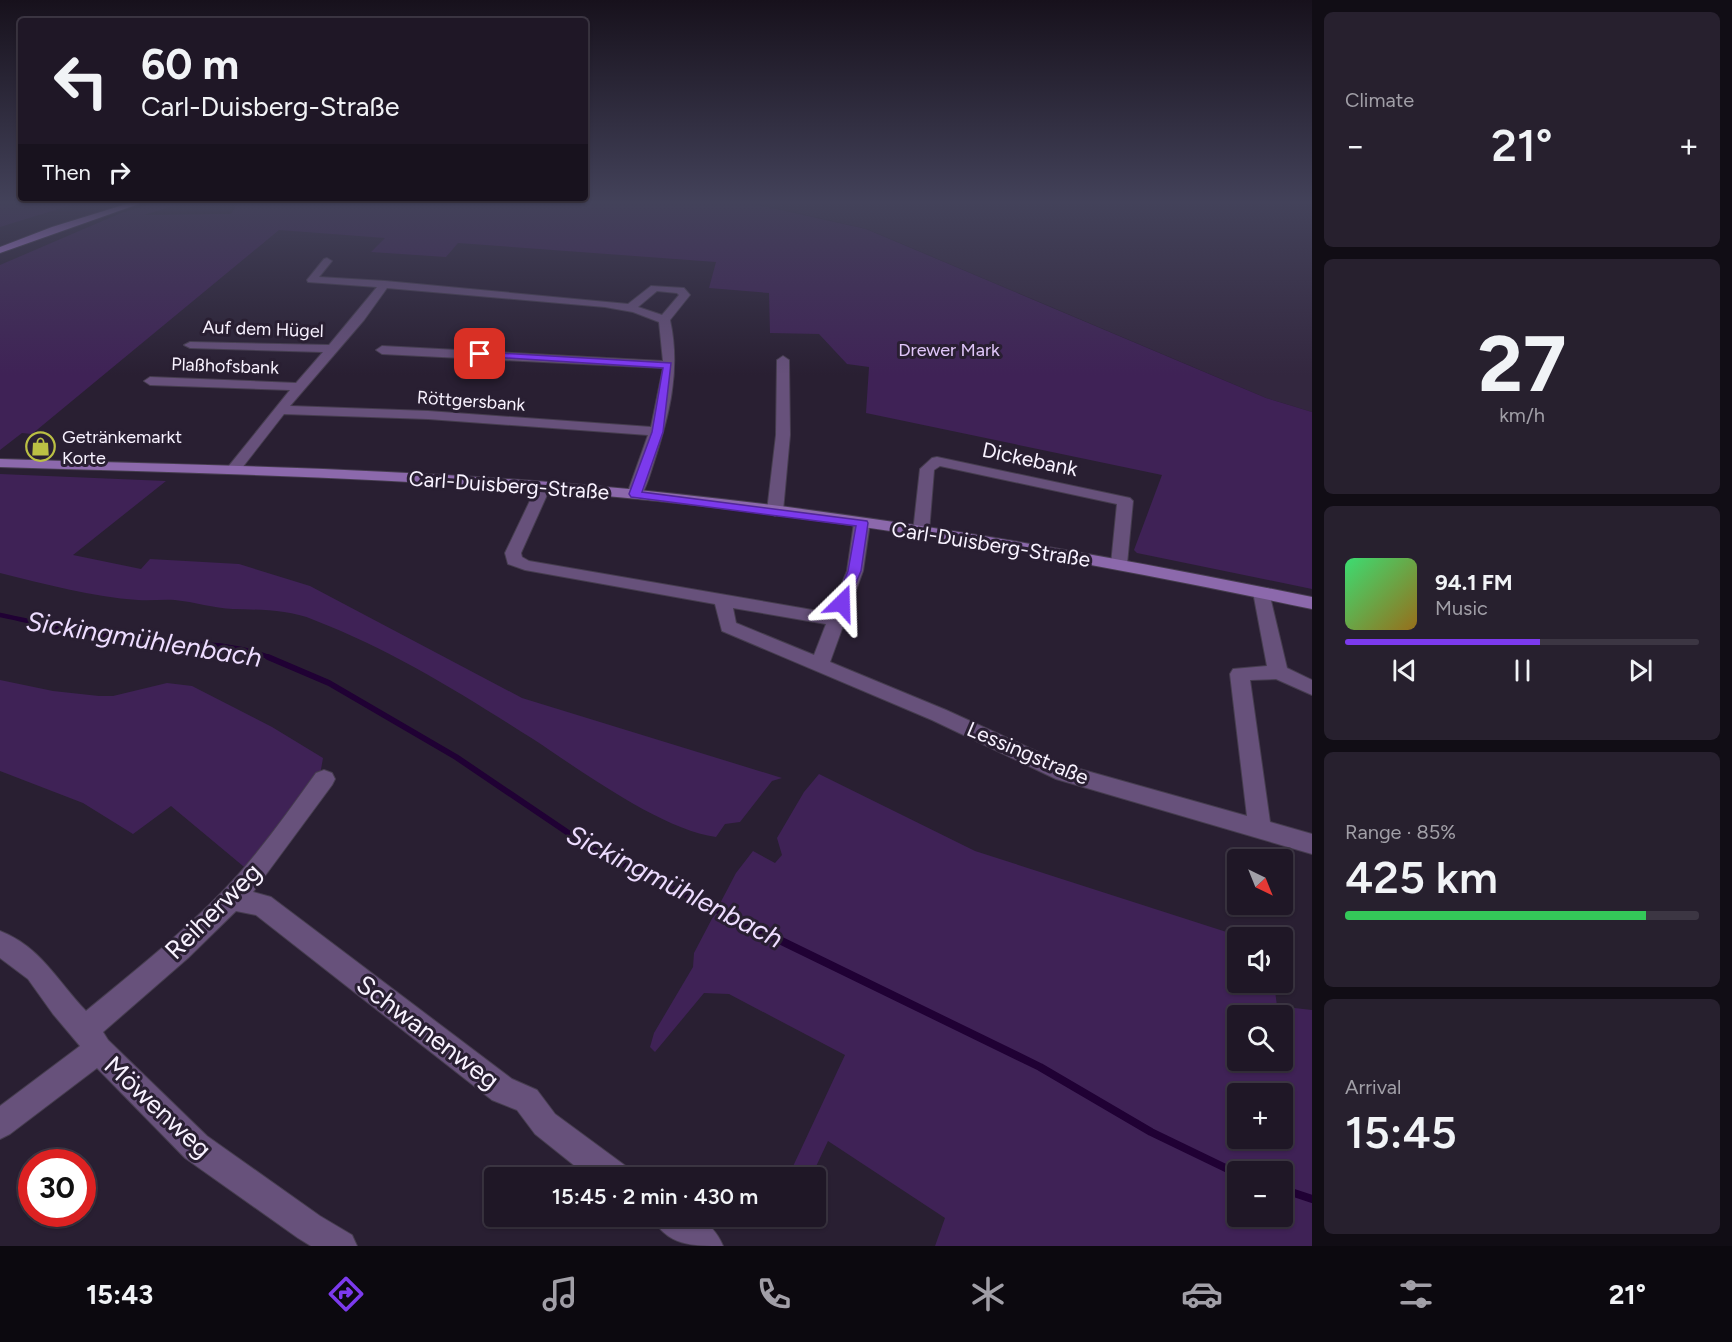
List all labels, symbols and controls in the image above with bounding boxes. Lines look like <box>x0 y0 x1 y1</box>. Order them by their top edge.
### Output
text: 60 m <box>141 39 239 90</box>
icon: left <box>42 42 120 120</box>
text: Climate <box>1345 88 1414 112</box>
text: Carl-Duisberg-Straße <box>141 90 400 123</box>
text: 21° <box>1491 118 1553 172</box>
text: − <box>1345 126 1366 165</box>
text: + <box>1678 126 1699 165</box>
icon: right <box>103 156 136 189</box>
text: Then <box>42 159 91 186</box>
street label: Auf dem Hügel <box>202 316 324 342</box>
text: 27 <box>1478 317 1566 411</box>
pin <box>454 328 505 379</box>
icon: arrive <box>463 337 496 370</box>
park label: Drewer Mark <box>898 339 1000 361</box>
street label: Plaßhofsbank <box>171 353 279 379</box>
street label: Röttgersbank <box>416 386 526 416</box>
text: km/h <box>1499 403 1545 427</box>
place label: Getränkemarkt Korte <box>62 426 182 469</box>
shop icon: Getränkemarkt Korte <box>25 431 57 463</box>
street label: Dickebank <box>980 437 1081 481</box>
street label: Carl-Duisberg-Straße <box>408 466 610 504</box>
street label: Carl-Duisberg-Straße <box>890 516 1092 572</box>
text: 94.1 FM <box>1435 569 1513 596</box>
position arrow <box>810 571 874 635</box>
text: Music <box>1435 596 1488 620</box>
water label: Sickingmühlenbach <box>24 604 264 674</box>
icon: previous <box>1388 654 1421 687</box>
icon: pause <box>1506 654 1539 687</box>
icon: next <box>1624 654 1657 687</box>
street label: Lessingstraße <box>963 716 1093 790</box>
water label: Sickingmühlenbach <box>561 817 789 955</box>
text: Range · 85% <box>1345 820 1456 844</box>
north arrow <box>1227 849 1293 915</box>
map controls <box>1227 849 1293 1227</box>
text: 425 km <box>1345 850 1498 904</box>
street label: Reiherweg <box>158 856 268 966</box>
button: sound <box>1227 927 1293 993</box>
street label: Schwanenweg <box>350 968 506 1096</box>
button: search <box>1227 1005 1293 1071</box>
street label: Möwenweg <box>98 1049 218 1165</box>
text: Arrival <box>1345 1075 1401 1099</box>
button: + <box>1227 1083 1293 1149</box>
text: 15:45 <box>1345 1105 1457 1159</box>
speed limit sign: 30 <box>18 1149 96 1227</box>
button: − <box>1227 1161 1293 1227</box>
text: 15:45 · 2 min · 430 m <box>552 1183 758 1210</box>
icon: directions <box>325 1273 367 1315</box>
icon: music <box>539 1273 581 1315</box>
icon: phone <box>753 1273 795 1315</box>
icon: climate <box>967 1273 1009 1315</box>
icon: car <box>1181 1273 1223 1315</box>
icon: filters <box>1395 1273 1437 1315</box>
text: 15:43 <box>86 1278 153 1311</box>
text: 21° <box>1609 1278 1646 1311</box>

